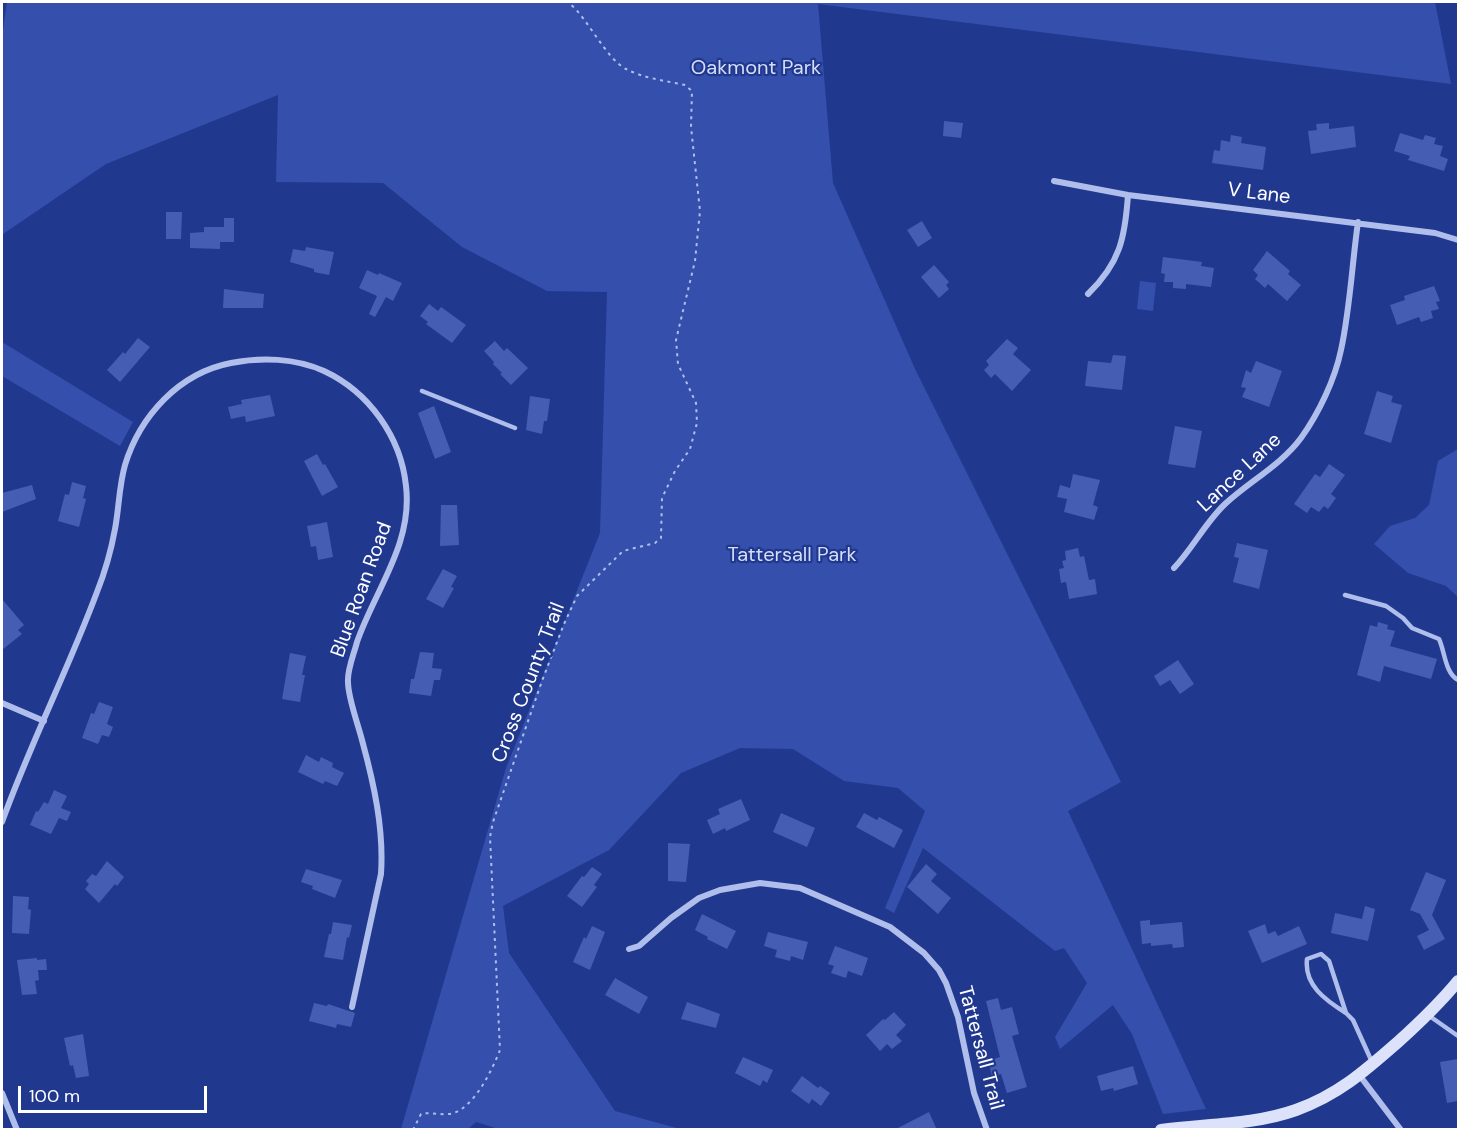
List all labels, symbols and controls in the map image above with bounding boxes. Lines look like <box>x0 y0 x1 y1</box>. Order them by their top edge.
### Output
park label: Oakmont Park <box>691 57 821 81</box>
street label: V Lane <box>1226 178 1292 210</box>
street label: Lance Lane <box>1193 428 1287 518</box>
street label: Blue Roan Road <box>326 519 398 661</box>
park label: Tattersall Park <box>727 544 857 568</box>
street label: Cross County Trail <box>487 600 571 766</box>
street label: Tattersall Trail <box>952 983 1008 1113</box>
scale bar <box>21 1074 210 1112</box>
text: 100 m <box>29 1084 80 1108</box>

